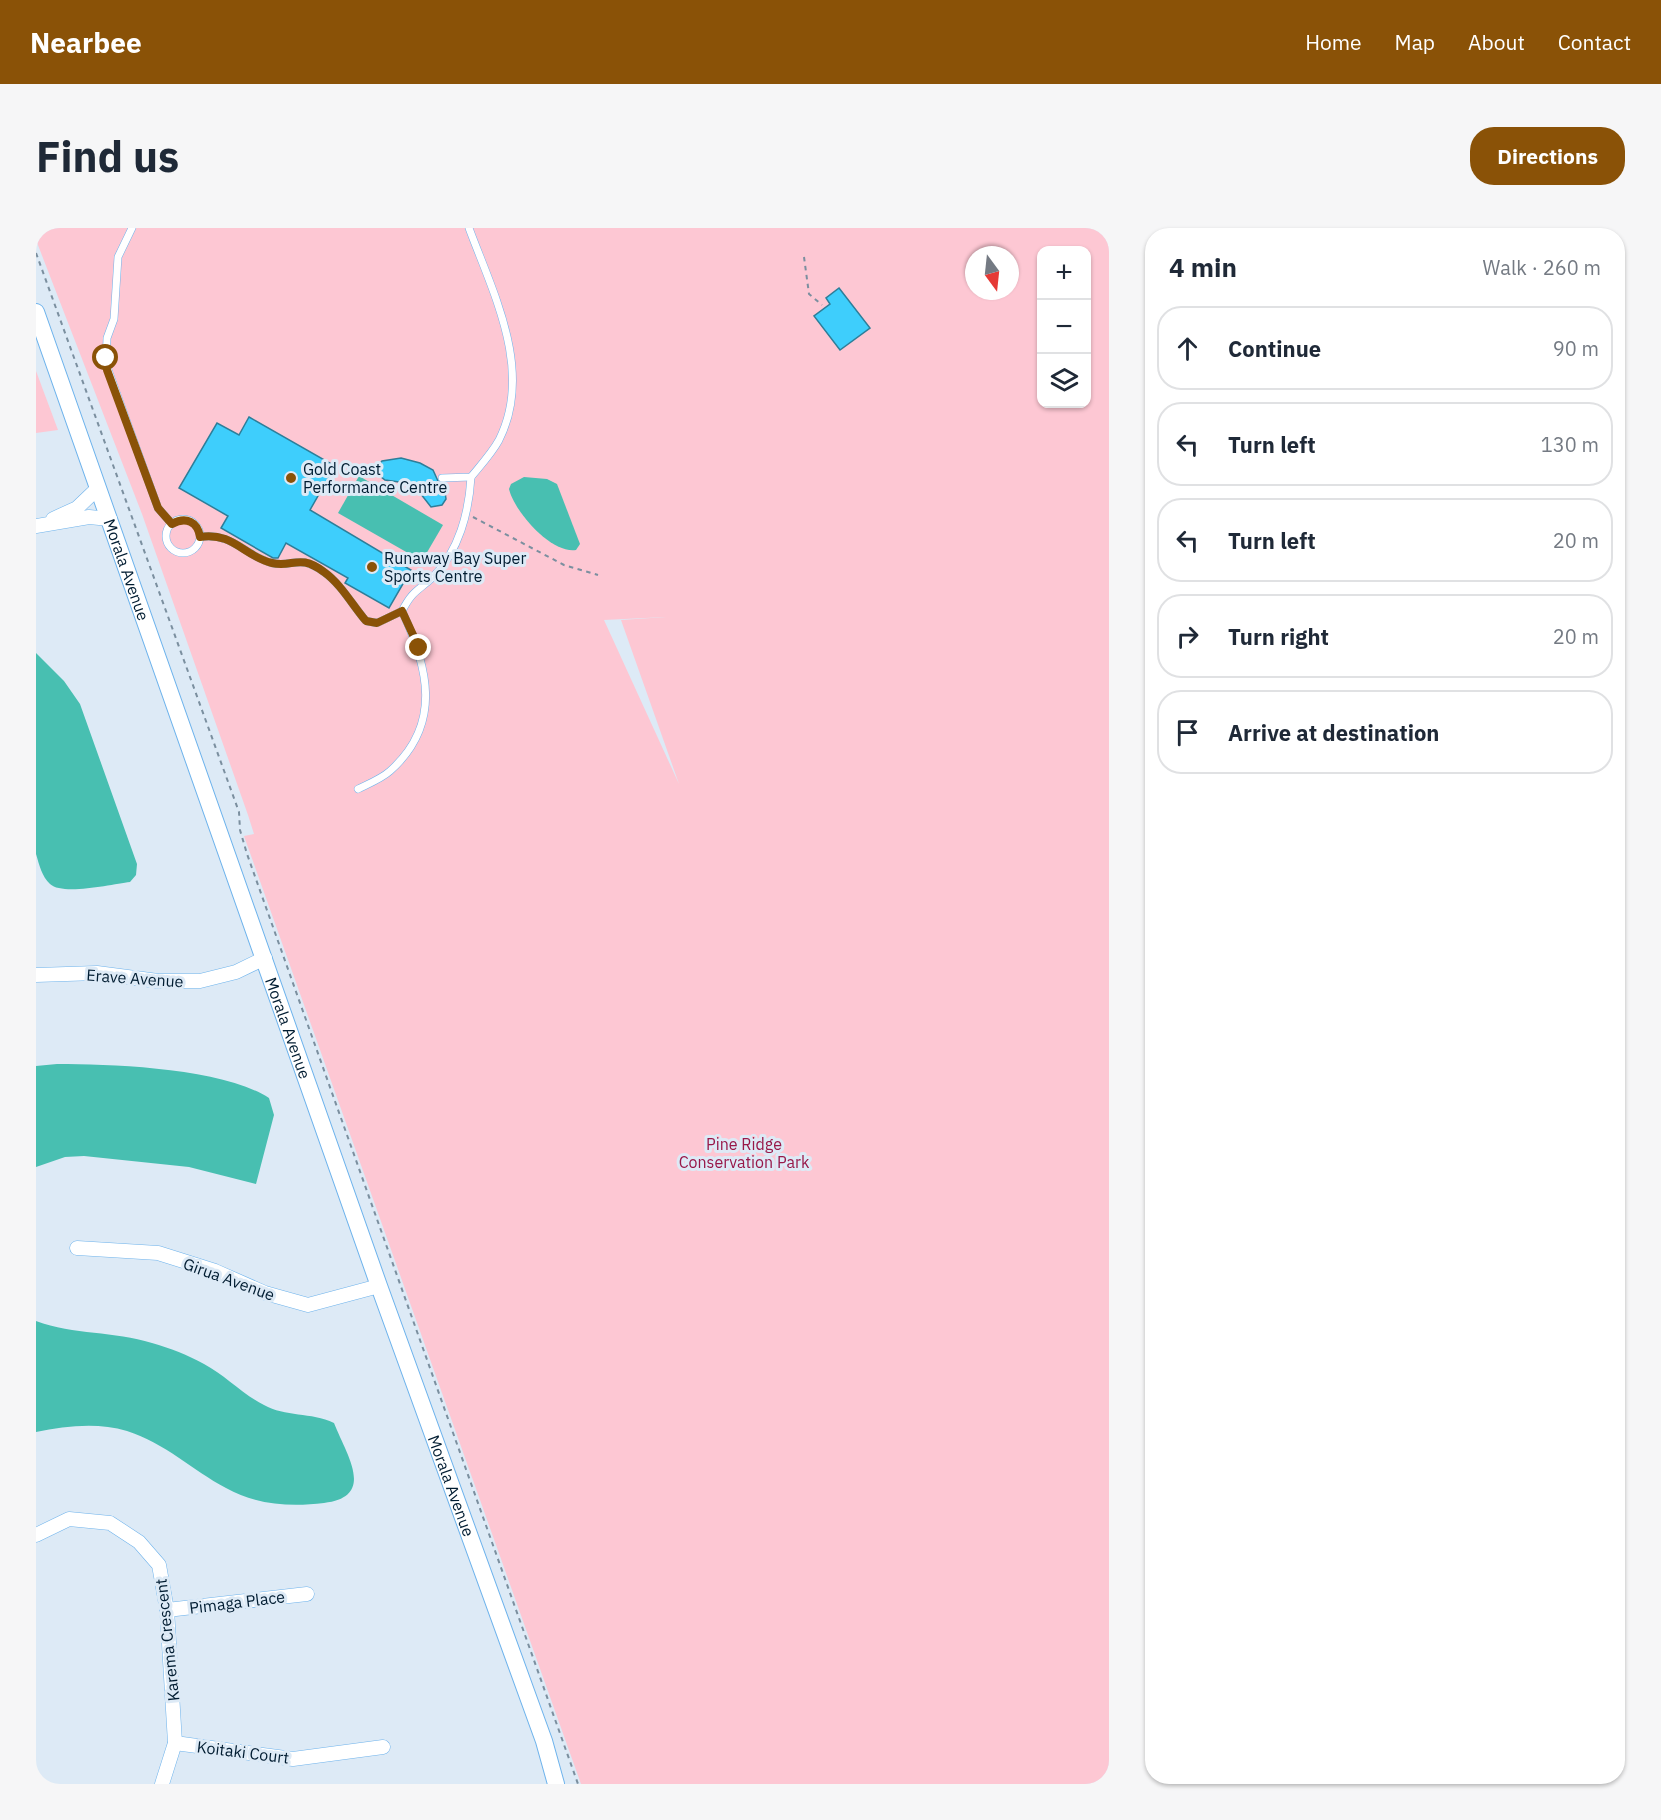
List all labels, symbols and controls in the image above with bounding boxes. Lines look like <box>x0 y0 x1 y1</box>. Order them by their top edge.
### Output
text: Nearbee <box>30 24 142 61</box>
text: Home <box>1305 28 1362 56</box>
text: Map <box>1395 28 1435 56</box>
text: About <box>1468 28 1525 56</box>
text: Contact <box>1558 28 1631 56</box>
button: Directions <box>1470 127 1625 185</box>
text: Find us <box>36 129 179 184</box>
north arrow <box>965 246 1019 300</box>
map controls <box>1037 246 1091 408</box>
button: + <box>1037 246 1091 300</box>
text: 4 min <box>1169 250 1237 284</box>
text: Walk · 260 m <box>1483 254 1601 281</box>
button: − <box>1037 300 1091 354</box>
icon: ahead <box>1171 332 1204 365</box>
text: Continue <box>1228 334 1321 363</box>
text: 90 m <box>1553 335 1599 362</box>
route start <box>92 344 118 370</box>
button: layers <box>1037 354 1091 408</box>
icon: left <box>1171 428 1204 461</box>
text: Turn left <box>1228 430 1316 459</box>
text: 130 m <box>1541 431 1599 458</box>
place label: Gold Coast Performance Centre <box>303 459 447 497</box>
marker: Gold Coast Performance Centre <box>284 471 298 485</box>
street label: Morala Avenue <box>100 516 154 623</box>
icon: left <box>1171 524 1204 557</box>
text: Turn left <box>1228 526 1316 555</box>
text: 20 m <box>1553 527 1599 554</box>
place label: Runaway Bay Super Sports Centre <box>384 548 526 586</box>
marker: Runaway Bay Super Sports Centre <box>365 560 379 574</box>
icon: right <box>1171 620 1204 653</box>
text: Turn right <box>1228 622 1329 651</box>
text: 20 m <box>1553 623 1599 650</box>
route end <box>405 634 431 660</box>
icon: arrive <box>1171 716 1204 749</box>
text: Arrive at destination <box>1228 718 1439 747</box>
street label: Erave Avenue <box>86 965 184 991</box>
street label: Morala Avenue <box>261 974 315 1082</box>
park label: Pine Ridge Conservation Park <box>679 1134 810 1172</box>
street label: Girua Avenue <box>181 1253 278 1305</box>
street label: Morala Avenue <box>424 1432 479 1539</box>
street label: Karema Crescent <box>151 1578 183 1702</box>
street label: Pimaga Place <box>188 1586 286 1618</box>
street label: Koitaki Court <box>196 1736 290 1768</box>

